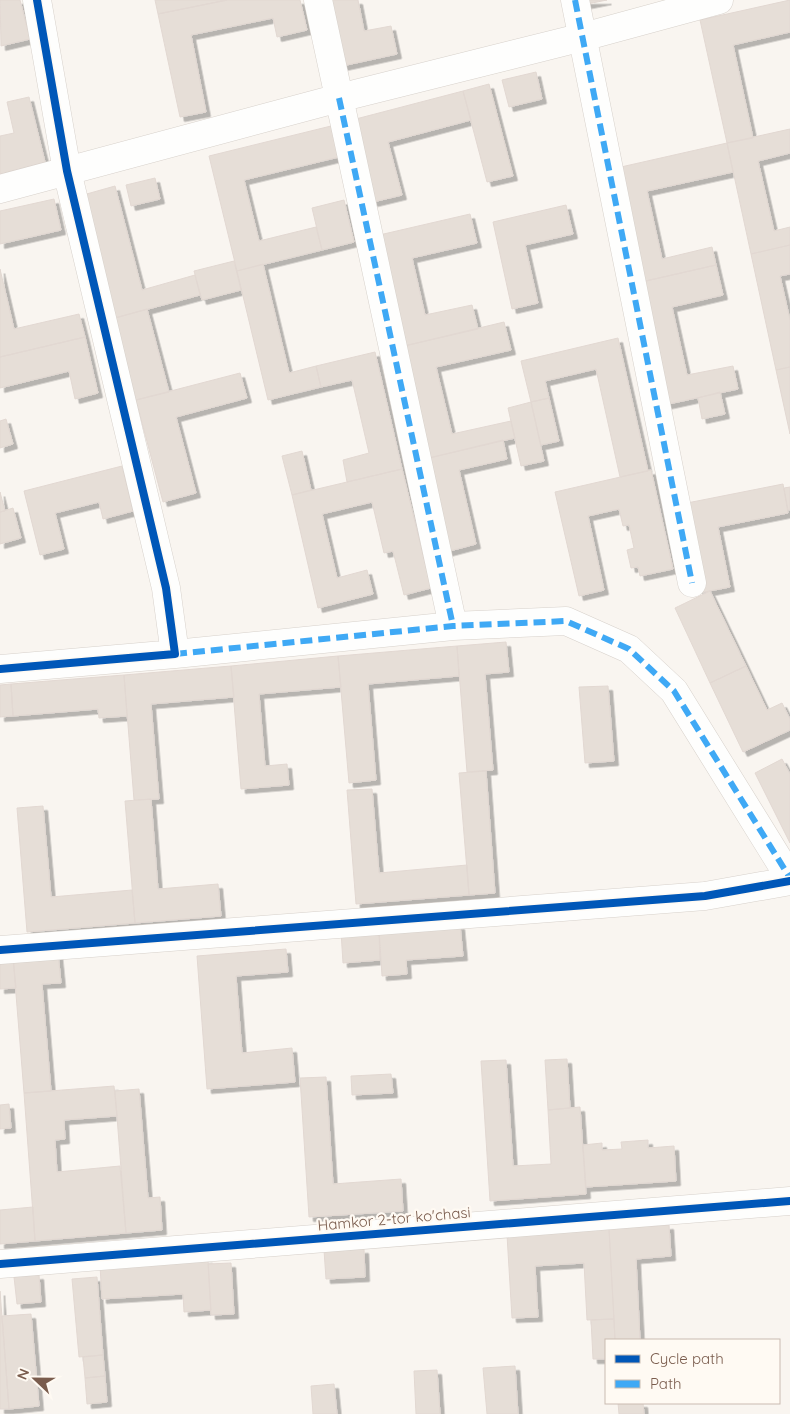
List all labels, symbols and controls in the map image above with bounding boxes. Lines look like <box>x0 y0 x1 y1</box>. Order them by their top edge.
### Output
street label: Hamkor 2-tor koʼchasi <box>317 1202 471 1235</box>
legend <box>605 1339 780 1404</box>
text: Cycle path <box>650 1349 724 1368</box>
north arrow <box>10 1354 60 1404</box>
text: N <box>13 1366 33 1382</box>
text: Path <box>650 1374 682 1393</box>

